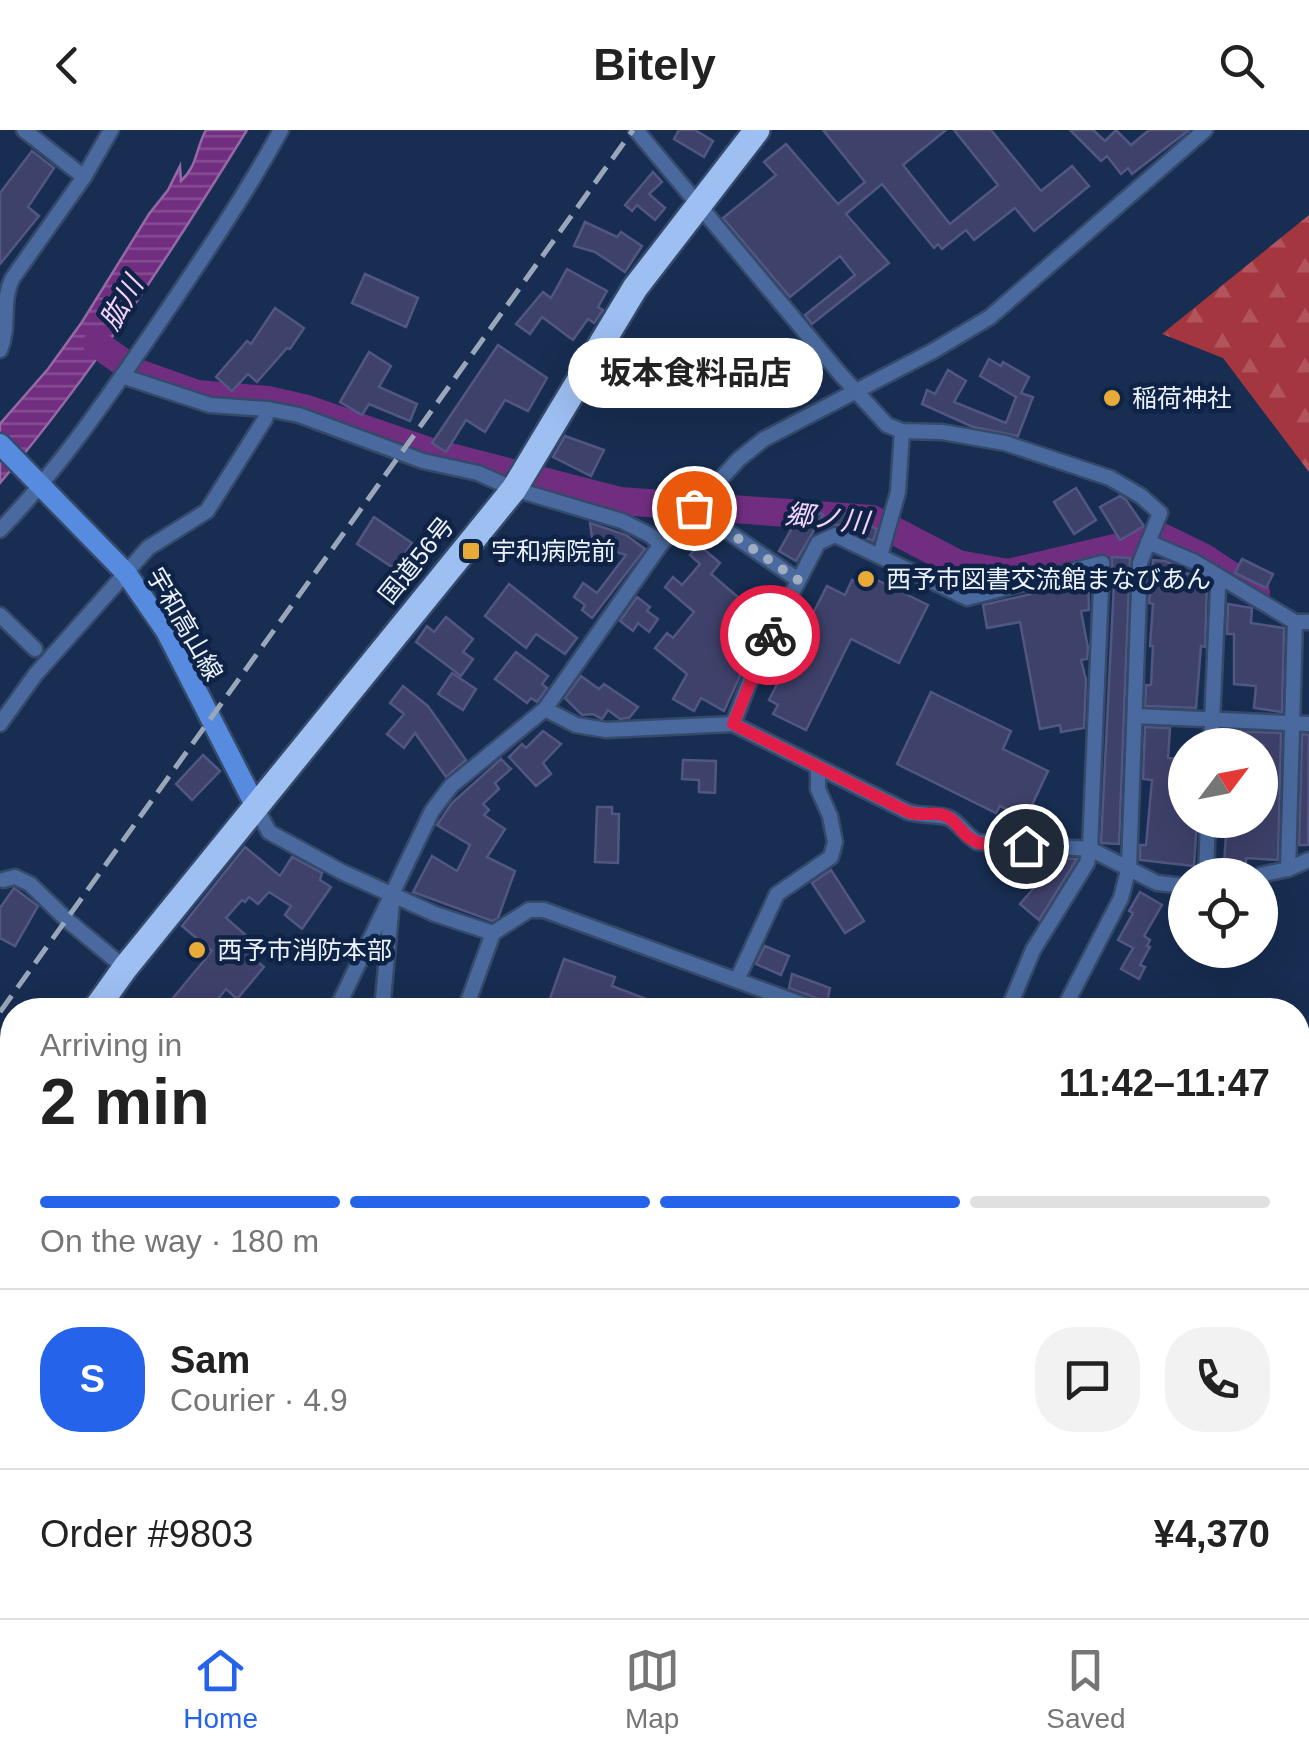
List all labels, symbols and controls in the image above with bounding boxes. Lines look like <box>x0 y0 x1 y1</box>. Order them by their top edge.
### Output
icon: back <box>40 38 95 93</box>
icon: search <box>1214 38 1269 93</box>
text: Bitely <box>593 39 716 90</box>
water label: 肱川 <box>94 269 150 335</box>
callout: 坂本食料品店 <box>566 338 822 408</box>
text: 坂本食料品店 <box>599 355 792 391</box>
place label: 稲荷神社 <box>1132 384 1232 412</box>
marker: 稲荷神社 <box>1101 387 1123 409</box>
pin <box>652 466 737 551</box>
icon: bag <box>667 481 722 536</box>
water label: 郷ノ川 <box>784 499 873 539</box>
street label: 国道56号 <box>373 511 459 609</box>
place label: 宇和病院前 <box>491 537 616 565</box>
marker: 宇和病院前 <box>460 540 482 562</box>
street label: 宇和高山線 <box>142 563 228 685</box>
place label: 西予市図書交流館まなびあん <box>886 565 1211 593</box>
marker: 西予市図書交流館まなびあん <box>855 568 877 590</box>
courier <box>720 585 820 685</box>
icon: bike <box>743 608 798 663</box>
north arrow <box>1168 728 1278 838</box>
map controls <box>1168 728 1278 968</box>
pin <box>984 804 1069 889</box>
icon: home <box>999 819 1054 874</box>
button: locate <box>1168 858 1278 968</box>
place label: 西予市消防本部 <box>217 936 392 964</box>
marker: 西予市消防本部 <box>186 939 208 961</box>
text: Arriving in <box>40 1027 182 1063</box>
text: 11:42–11:47 <box>1059 1062 1270 1104</box>
text: 2 min <box>40 1065 210 1138</box>
text: On the way · 180 m <box>40 1223 319 1259</box>
button: chat <box>1035 1327 1140 1432</box>
button: phone <box>1165 1327 1270 1432</box>
text: Sam <box>170 1339 250 1381</box>
text: S <box>80 1358 105 1400</box>
text: Courier · 4.9 <box>170 1382 348 1418</box>
text: Order #9803 <box>40 1513 253 1555</box>
text: ¥4,370 <box>1154 1513 1270 1555</box>
tab: Home <box>183 1643 258 1735</box>
tab: Map <box>625 1643 680 1735</box>
tab: Saved <box>1046 1643 1126 1735</box>

